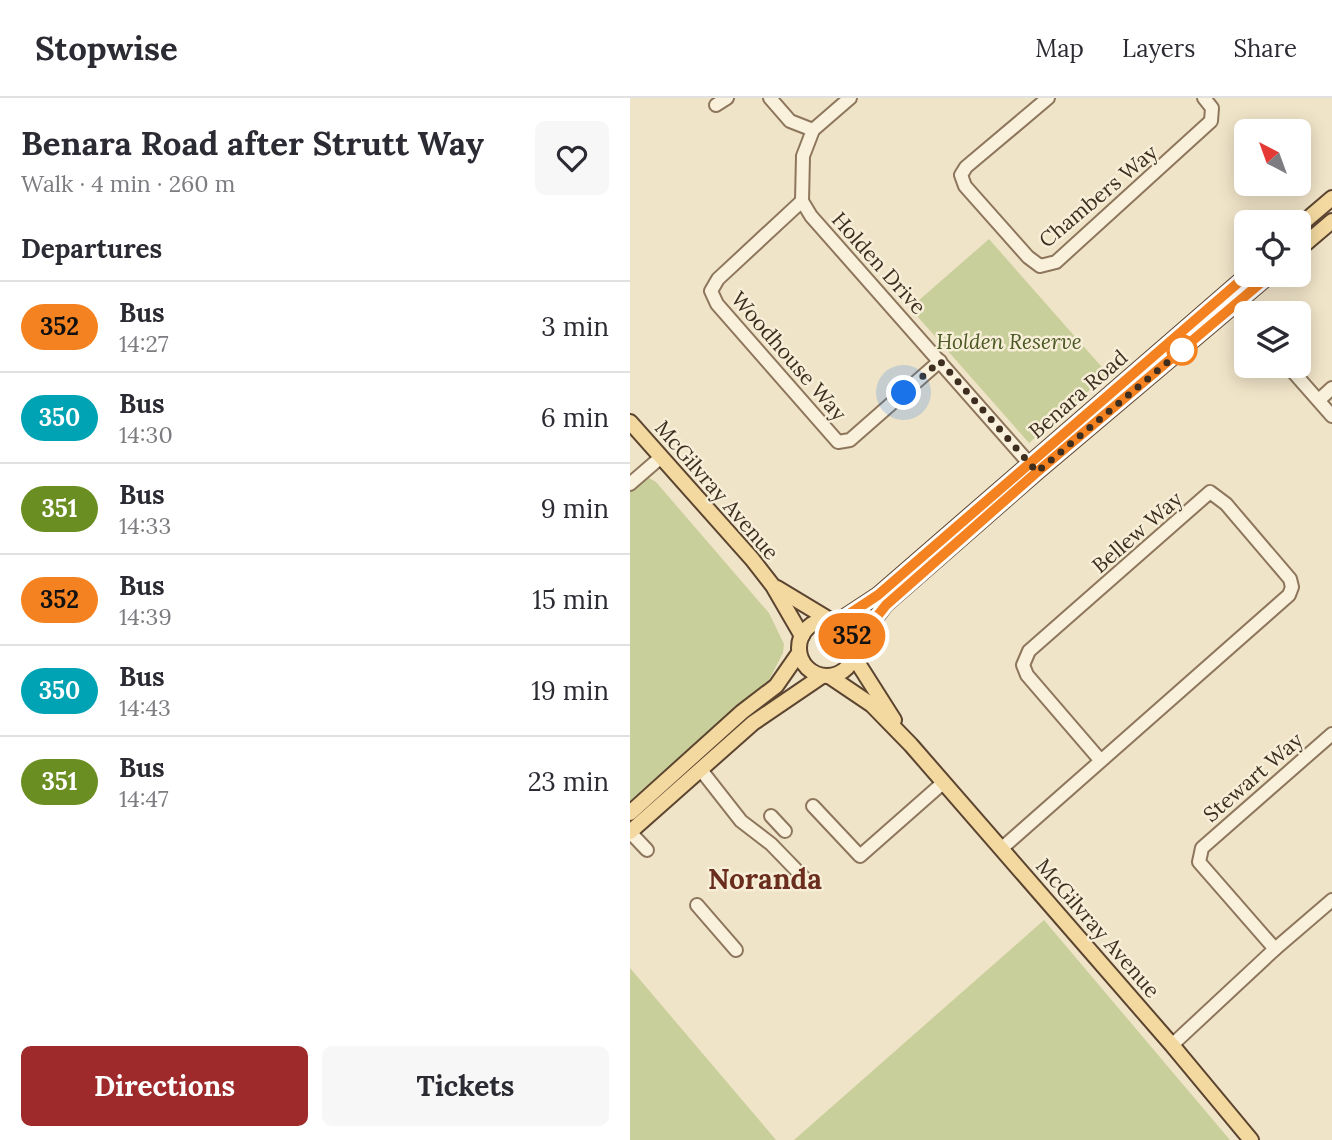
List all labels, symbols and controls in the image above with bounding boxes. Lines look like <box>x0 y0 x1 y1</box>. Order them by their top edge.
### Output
text: Stopwise <box>35 27 178 69</box>
text: Map <box>1035 33 1084 64</box>
text: Layers <box>1122 33 1195 64</box>
text: Share <box>1233 33 1297 64</box>
north arrow <box>1234 119 1311 196</box>
map controls <box>1234 119 1311 378</box>
button: heart <box>535 121 609 195</box>
text: Benara Road after Strutt Way <box>21 122 484 164</box>
street label: Chambers Way <box>1033 139 1163 253</box>
text: Walk · 4 min · 260 m <box>21 169 235 198</box>
street label: Holden Drive <box>826 206 932 320</box>
button: locate <box>1234 210 1311 287</box>
text: Departures <box>21 232 162 265</box>
street label: Woodhouse Way <box>725 286 853 426</box>
text: Bus <box>119 296 165 329</box>
button: layers <box>1234 301 1311 378</box>
text: 3 min <box>541 310 609 343</box>
text: 352 <box>40 311 79 342</box>
park label: Holden Reserve <box>936 328 1082 355</box>
text: 14:27 <box>119 329 169 358</box>
unlabelled marker <box>1167 335 1197 365</box>
street label: Benara Road <box>1023 344 1133 444</box>
your location <box>886 375 921 410</box>
text: Bus <box>119 387 165 420</box>
text: 6 min <box>541 401 609 434</box>
text: 350 <box>39 402 80 433</box>
street label: McGilvray Avenue <box>649 415 785 565</box>
text: 14:30 <box>119 420 173 449</box>
text: Bus <box>119 478 165 511</box>
street label: Bellew Way <box>1086 485 1188 579</box>
text: 9 min <box>541 492 609 525</box>
text: 351 <box>41 493 78 524</box>
text: 14:33 <box>119 511 171 540</box>
text: Bus <box>119 569 165 602</box>
text: 15 min <box>532 583 609 616</box>
text: 352 <box>40 584 79 615</box>
text: 14:39 <box>119 602 172 631</box>
line badge: 352 <box>812 613 892 659</box>
text: 352 <box>832 620 872 651</box>
text: Bus <box>119 660 165 693</box>
text: 19 min <box>531 674 609 707</box>
text: 350 <box>39 675 80 706</box>
text: 14:43 <box>119 693 171 722</box>
street label: Stewart Way <box>1198 726 1308 828</box>
text: Bus <box>119 751 165 784</box>
text: 23 min <box>528 765 609 798</box>
text: 351 <box>41 766 78 797</box>
text: 14:47 <box>119 784 169 813</box>
street label: McGilvray Avenue <box>1030 853 1166 1003</box>
district label: Noranda <box>708 861 822 897</box>
button: Directions <box>21 1046 308 1126</box>
button: Tickets <box>322 1046 609 1126</box>

